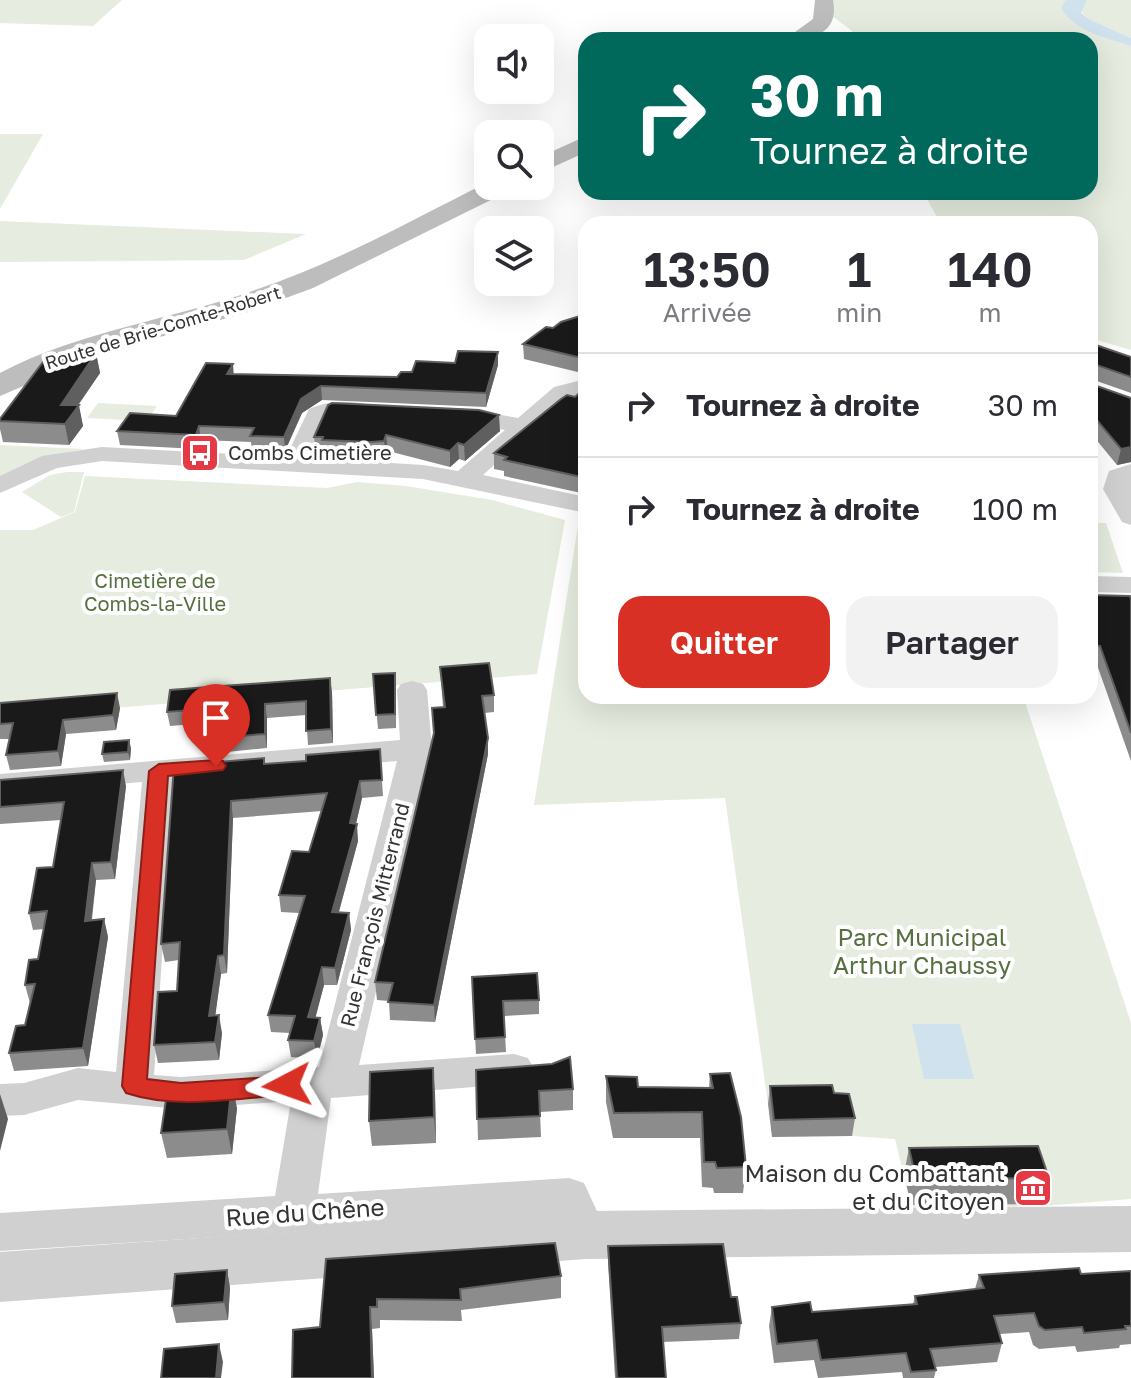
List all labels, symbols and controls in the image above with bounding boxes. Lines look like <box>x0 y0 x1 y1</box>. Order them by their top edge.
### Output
map controls <box>474 24 554 296</box>
button: sound <box>474 24 554 104</box>
text: 30 m <box>750 61 884 128</box>
icon: right <box>618 64 722 168</box>
button: search <box>474 120 554 200</box>
text: Tournez à droite <box>750 129 1029 172</box>
button: layers <box>474 216 554 296</box>
text: 13:50 <box>643 240 771 298</box>
text: 1 <box>847 240 871 298</box>
text: 140 <box>948 240 1033 298</box>
street label: Route de Brie-Comte-Robert <box>42 281 283 373</box>
text: Arrivée <box>663 297 752 328</box>
text: min <box>836 297 882 328</box>
text: m <box>979 297 1002 328</box>
icon: right <box>618 383 662 427</box>
text: Tournez à droite <box>686 387 920 423</box>
text: 30 m <box>988 387 1058 423</box>
bus stop icon: Combs Cimetière <box>179 432 221 474</box>
place label: Combs Cimetière <box>228 440 392 464</box>
icon: right <box>618 487 662 531</box>
text: Tournez à droite <box>686 491 920 527</box>
text: 100 m <box>972 491 1058 527</box>
park label: Cimetière de Combs-la-Ville <box>84 568 226 615</box>
button: Quitter <box>618 596 830 688</box>
button: Partager <box>846 596 1058 688</box>
pin <box>182 684 250 766</box>
icon: arrive <box>194 696 238 740</box>
street label: Rue François Mitterrand <box>335 800 414 1029</box>
park label: Parc Municipal Arthur Chaussy <box>833 922 1011 979</box>
position arrow <box>245 1043 329 1127</box>
place label: Maison du Combattant et du Citoyen <box>745 1158 1005 1215</box>
museum icon: Maison du Combattant et du Citoyen <box>1012 1167 1054 1209</box>
street label: Rue du Chêne <box>224 1191 385 1232</box>

